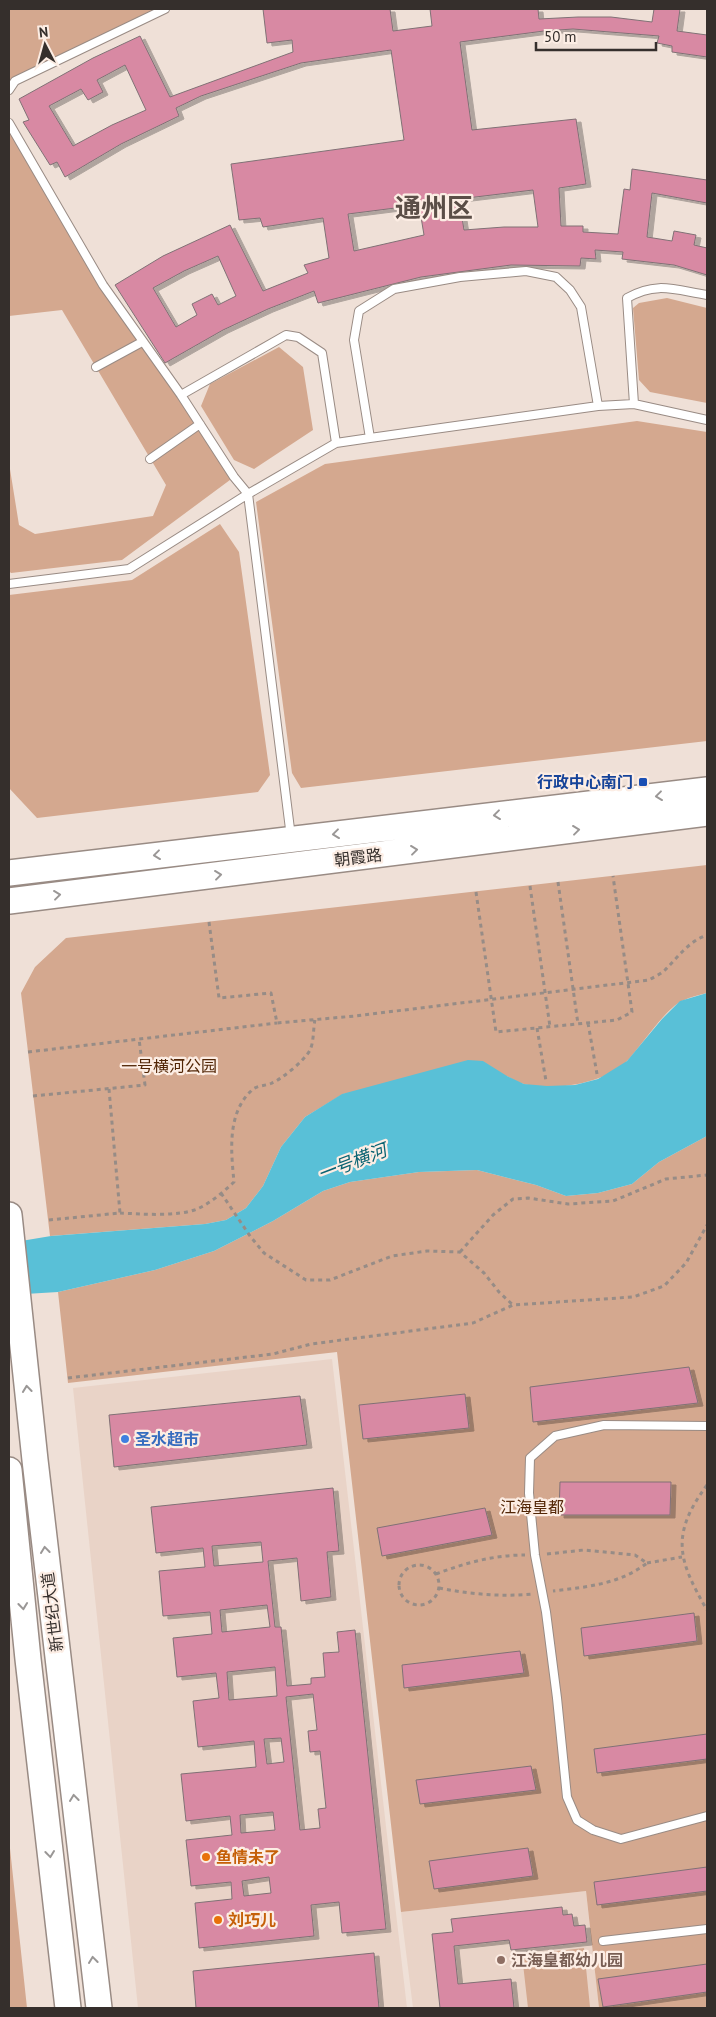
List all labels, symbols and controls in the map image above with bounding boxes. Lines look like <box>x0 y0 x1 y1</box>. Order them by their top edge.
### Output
north arrow <box>20 20 70 70</box>
scale bar <box>536 20 656 52</box>
text: N <box>38 23 49 42</box>
text: 50 m <box>544 27 577 46</box>
district label: 通州区 <box>395 191 473 224</box>
place label: 行政中心南门 <box>537 772 633 792</box>
marker: 行政中心南门 <box>637 776 649 788</box>
one-way arrow <box>655 790 663 801</box>
one-way arrow <box>493 809 501 820</box>
one-way arrow <box>571 825 580 835</box>
one-way arrow <box>332 828 340 839</box>
street label: 朝霞路 <box>333 844 383 870</box>
one-way arrow <box>411 845 419 856</box>
one-way arrow <box>153 849 161 860</box>
one-way arrow <box>215 870 223 881</box>
one-way arrow <box>53 890 61 901</box>
park label: 一号横河公园 <box>121 1056 217 1076</box>
water label: 一号横河 <box>314 1137 393 1186</box>
one-way arrow <box>22 1384 33 1392</box>
place label: 圣水超市 <box>135 1429 199 1449</box>
marker: 圣水超市 <box>119 1433 131 1445</box>
park label: 江海皇都 <box>500 1497 564 1517</box>
one-way arrow <box>40 1546 51 1554</box>
street label: 新世纪大道 <box>37 1571 67 1653</box>
one-way arrow <box>17 1602 28 1610</box>
one-way arrow <box>69 1794 80 1802</box>
place label: 鱼情未了 <box>216 1847 280 1867</box>
one-way arrow <box>44 1851 55 1859</box>
marker: 鱼情未了 <box>200 1851 212 1863</box>
place label: 刘巧儿 <box>228 1910 276 1930</box>
marker: 刘巧儿 <box>212 1914 224 1926</box>
place label: 江海皇都幼儿园 <box>511 1950 623 1970</box>
marker: 江海皇都幼儿园 <box>495 1954 507 1966</box>
one-way arrow <box>88 1956 99 1964</box>

